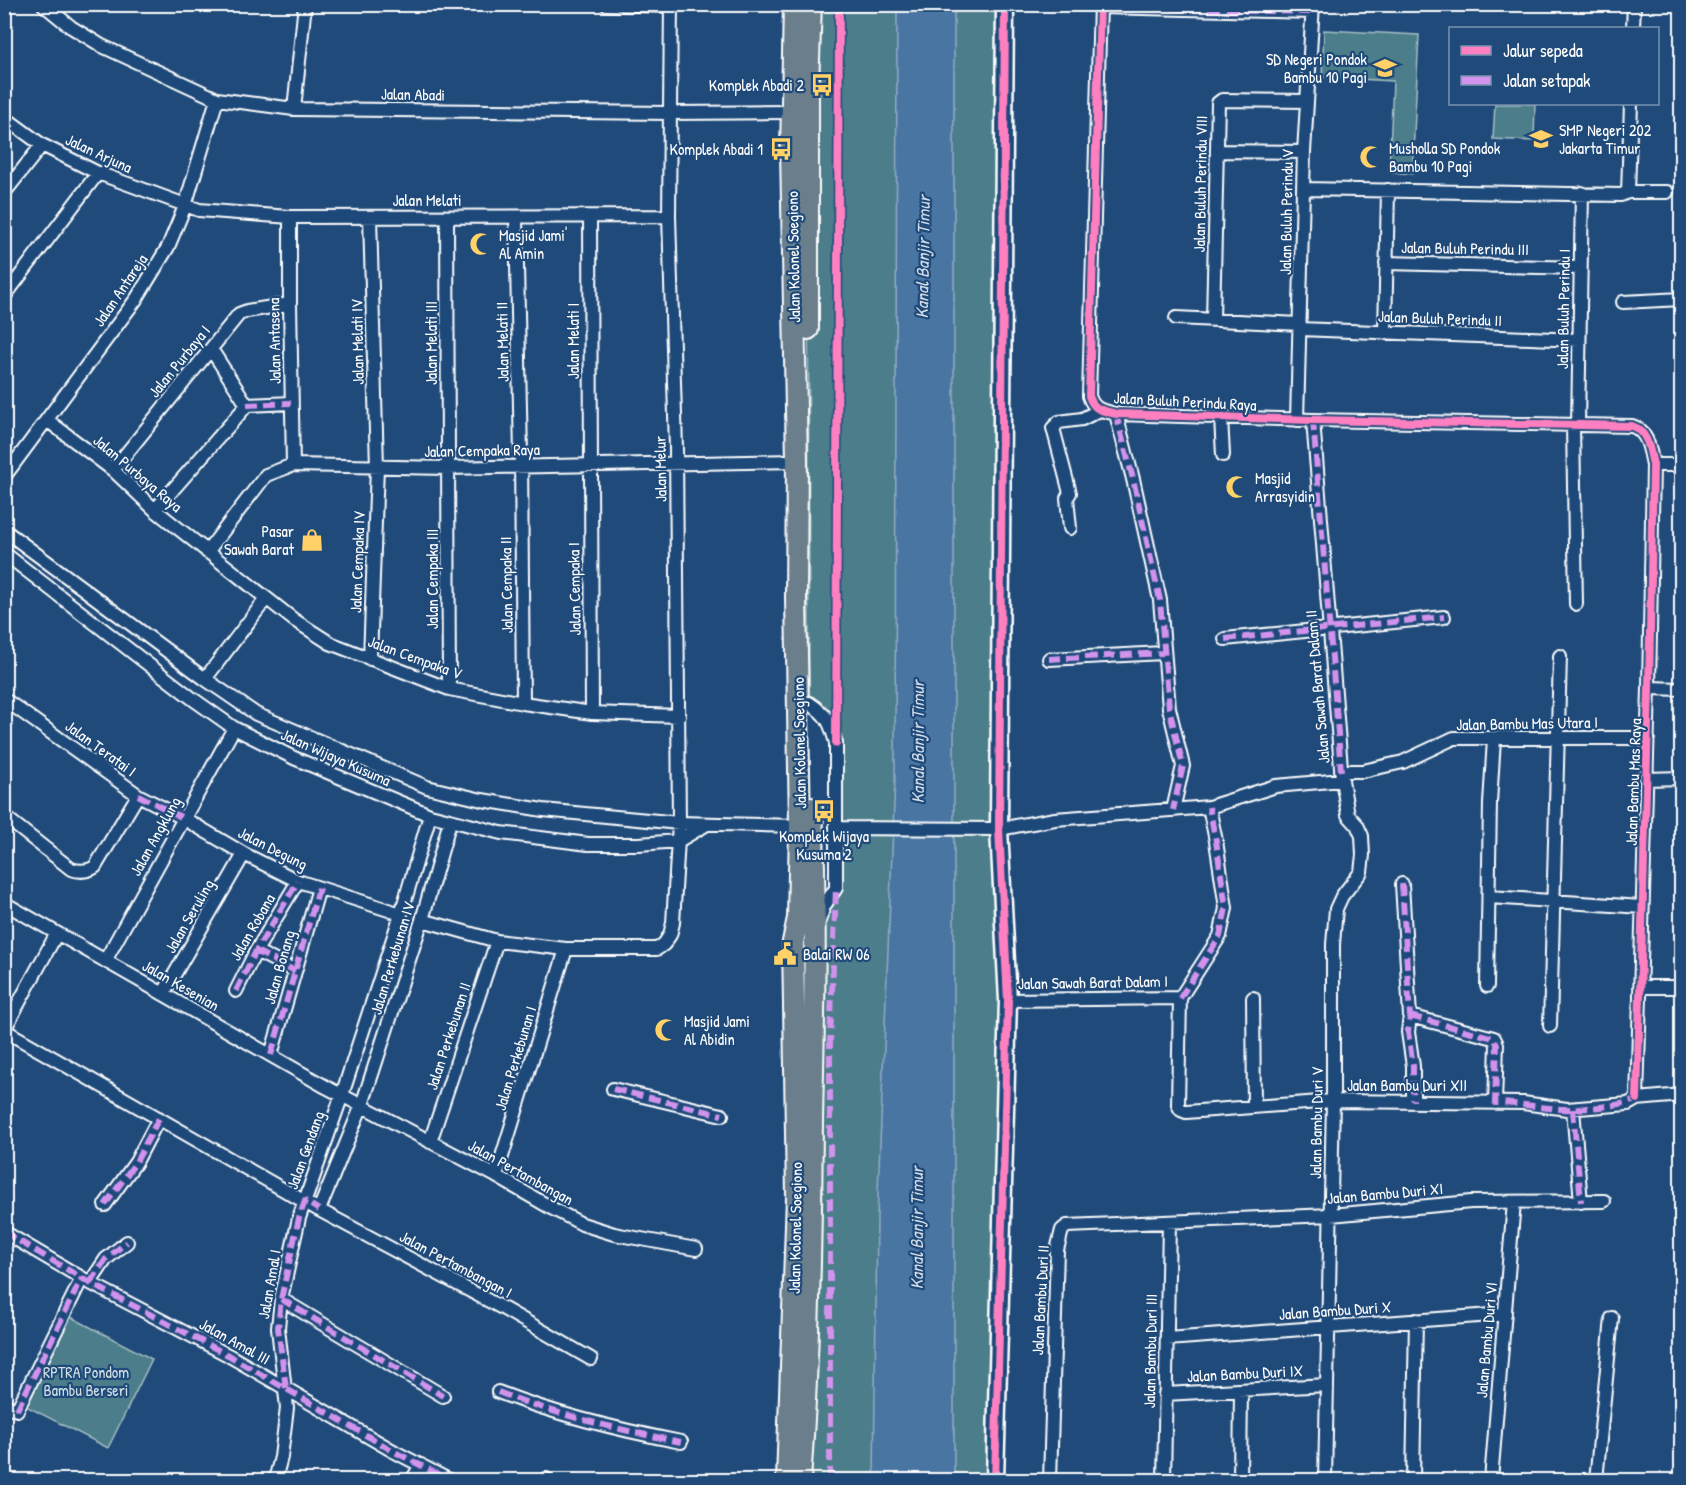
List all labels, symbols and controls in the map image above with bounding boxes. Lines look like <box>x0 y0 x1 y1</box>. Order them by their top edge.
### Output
legend <box>1449 27 1659 105</box>
text: Jalur sepeda <box>1503 38 1583 63</box>
place label: SD Negeri Pondok Bambu 10 Pagi <box>1266 48 1367 88</box>
school or university icon: SD Negeri Pondok Bambu 10 Pagi <box>1372 55 1398 81</box>
text: Jalan setapak <box>1503 68 1591 93</box>
bus stop icon: Komplek Abadi 2 <box>809 72 835 98</box>
place label: Komplek Abadi 2 <box>709 74 805 96</box>
street label: Jalan Abadi <box>381 82 445 106</box>
street label: Jalan Buluh Perindu VIII <box>1188 115 1212 253</box>
place label: SMP Negeri 202 Jakarta Timur <box>1559 119 1652 159</box>
school or university icon: SMP Negeri 202 Jakarta Timur <box>1528 126 1554 152</box>
street label: Jalan Arjuna <box>62 128 136 178</box>
bus stop icon: Komplek Abadi 1 <box>768 136 794 162</box>
place label: Musholla SD Pondok Bambu 10 Pagi <box>1389 137 1501 177</box>
place label: Komplek Abadi 1 <box>670 138 763 160</box>
mosque icon: Musholla SD Pondok Bambu 10 Pagi <box>1358 144 1384 170</box>
street label: Jalan Buluh Perindu V <box>1274 149 1298 275</box>
street label: Jalan Melati <box>392 189 462 211</box>
street label: Jalan Kolonel Soegiono <box>781 190 805 323</box>
water label: Kanal Banjir Timur <box>909 193 936 319</box>
place label: Masjid Jami' Al Amin <box>499 224 568 264</box>
mosque icon: Masjid Jami' Al Amin <box>468 231 494 257</box>
street label: Jalan Buluh Perindu III <box>1401 236 1529 260</box>
street label: Jalan Antareja <box>88 249 152 331</box>
street label: Jalan Buluh Perindu I <box>1551 249 1575 369</box>
street label: Jalan Antasena <box>262 298 286 384</box>
street label: Jalan Melati IV <box>345 299 369 385</box>
street label: Jalan Melati III <box>420 301 442 385</box>
street label: Jalan Melati II <box>490 302 514 382</box>
street label: Jalan Melati I <box>562 303 584 379</box>
street label: Jalan Buluh Perindu II <box>1378 305 1502 331</box>
street label: Jalan Purbaya I <box>143 320 215 402</box>
street label: Jalan Buluh Perindu Raya <box>1113 386 1257 416</box>
street label: Jalan Purbaya Raya <box>89 429 187 517</box>
street label: Jalan Melur <box>648 436 672 502</box>
street label: Jalan Cempaka Raya <box>424 438 540 462</box>
place label: Masjid Arrasyidin <box>1255 467 1315 507</box>
mosque icon: Masjid Arrasyidin <box>1224 474 1250 500</box>
street label: Jalan Cempaka IV <box>344 511 370 613</box>
place label: Pasar Sawah Barat <box>224 520 294 560</box>
shop icon: Pasar Sawah Barat <box>299 527 325 553</box>
street label: Jalan Cempaka III <box>421 529 443 629</box>
street label: Jalan Cempaka II <box>494 536 518 634</box>
street label: Jalan Cempaka I <box>562 542 586 636</box>
street label: Jalan Sawah Barat Dalam II <box>1299 609 1335 765</box>
street label: Jalan Cempaka V <box>365 630 465 684</box>
street label: Jalan Kolonel Soegiono <box>787 676 811 809</box>
water label: Kanal Banjir Timur <box>905 678 930 804</box>
street label: Jalan Bambu Mas Utara I <box>1456 711 1598 735</box>
street label: Jalan Teratai I <box>61 715 141 781</box>
street label: Jalan Bambu Mas Raya <box>1620 718 1646 846</box>
street label: Jalan Wijaya Kusuma <box>277 723 395 791</box>
street label: Jalan Angklung <box>124 792 186 880</box>
bus stop icon: Komplek Wijaya Kusuma 2 <box>811 798 837 824</box>
street label: Jalan Degung <box>234 821 312 875</box>
place label: Komplek Wijaya Kusuma 2 <box>779 825 869 865</box>
street label: Jalan Seruling <box>159 875 219 957</box>
street label: Jalan Robana <box>224 890 280 964</box>
street label: Jalan Perkebunan IV <box>364 899 420 1017</box>
street label: Jalan Bonang <box>258 927 300 1007</box>
public building icon: Balai RW 06 <box>772 941 798 967</box>
place label: Balai RW 06 <box>803 943 870 965</box>
street label: Jalan Kesenian <box>139 954 223 1016</box>
street label: Jalan Sawah Barat Dalam I <box>1018 970 1168 994</box>
street label: Jalan Perkebunan II <box>420 979 476 1093</box>
street label: Jalan Perkebunan I <box>489 1003 541 1113</box>
place label: Masjid Jami Al Abidin <box>684 1010 750 1050</box>
mosque icon: Masjid Jami Al Abidin <box>653 1017 679 1043</box>
street label: Jalan Bambu Duri V <box>1304 1067 1328 1179</box>
street label: Jalan Bambu Duri XII <box>1347 1074 1467 1096</box>
street label: Jalan Gendang <box>281 1108 329 1192</box>
street label: Jalan Pertambangan <box>464 1134 578 1210</box>
street label: Jalan Kolonel Soegiono <box>783 1161 807 1294</box>
water label: Kanal Banjir Timur <box>904 1164 929 1290</box>
street label: Jalan Bambu Duri XI <box>1326 1177 1444 1209</box>
street label: Jalan Pertambangan I <box>396 1225 516 1303</box>
street label: Jalan Bambu Duri II <box>1026 1244 1054 1356</box>
street label: Jalan Amal I <box>252 1247 286 1321</box>
street label: Jalan Bambu Duri VI <box>1470 1281 1502 1399</box>
street label: Jalan Bambu Duri III <box>1138 1294 1162 1408</box>
street label: Jalan Bambu Duri X <box>1278 1295 1392 1325</box>
street label: Jalan Amal III <box>196 1313 274 1369</box>
street label: Jalan Bambu Duri IX <box>1186 1359 1304 1387</box>
park label: RPTRA Pondom Bambu Berseri <box>43 1361 129 1401</box>

